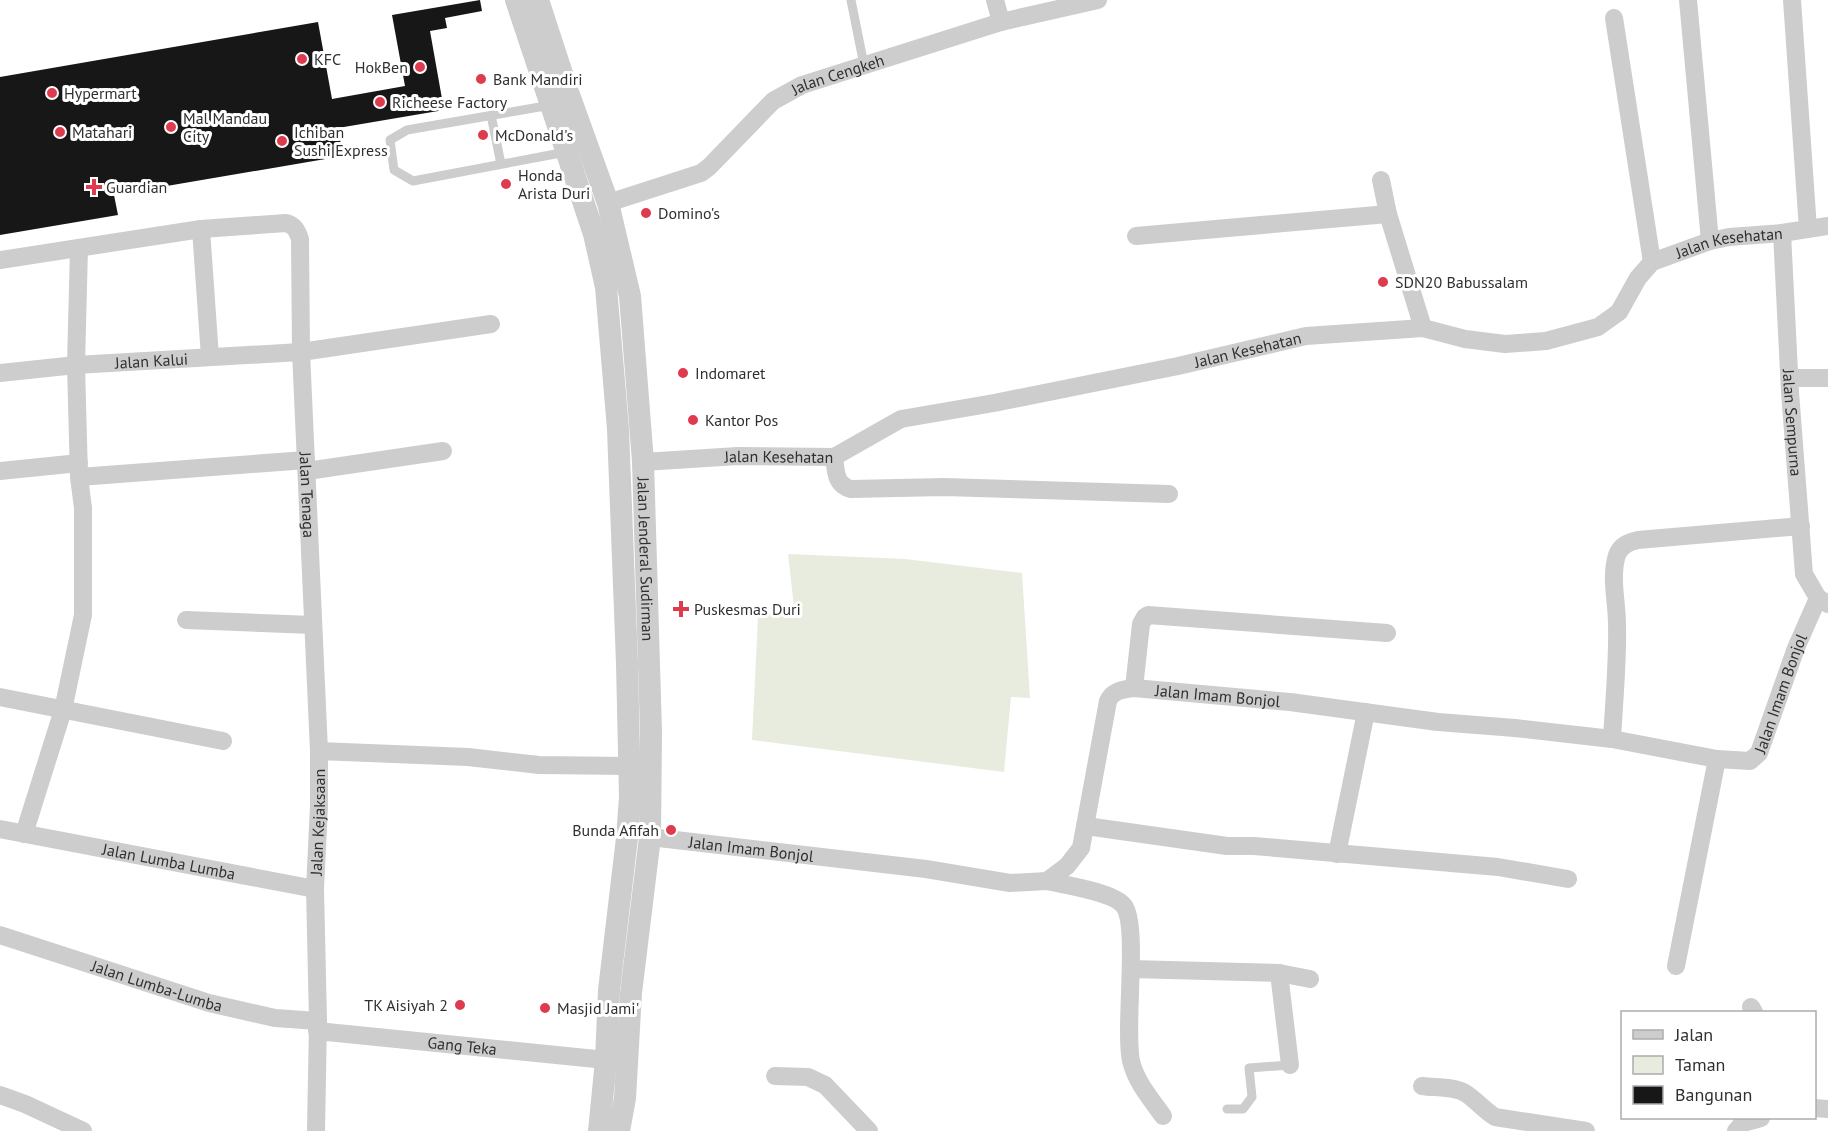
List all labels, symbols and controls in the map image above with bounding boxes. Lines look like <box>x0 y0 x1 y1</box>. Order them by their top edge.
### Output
place label: KFC <box>314 49 341 69</box>
street label: Jalan Cengkeh <box>787 50 887 100</box>
marker: KFC <box>295 52 309 66</box>
place label: HokBen <box>355 57 408 77</box>
marker: HokBen <box>413 60 427 74</box>
place label: Bank Mandiri <box>493 69 582 89</box>
marker: Bank Mandiri <box>474 72 488 86</box>
place label: Hypermart <box>64 83 137 103</box>
marker: Hypermart <box>45 86 59 100</box>
place label: Richeese Factory <box>392 92 508 112</box>
marker: Richeese Factory <box>373 95 387 109</box>
place label: Mal Mandau City <box>183 108 267 146</box>
marker: Mal Mandau City <box>164 120 178 134</box>
place label: Matahari <box>72 122 132 142</box>
place label: Ichiban Sushi Express <box>294 122 388 160</box>
marker: Matahari <box>53 125 67 139</box>
place label: McDonald's <box>495 125 573 145</box>
marker: McDonald's <box>476 128 490 142</box>
marker: Ichiban Sushi Express <box>275 134 289 148</box>
place label: Honda Arista Duri <box>518 165 590 203</box>
place label: Guardian <box>106 177 167 197</box>
marker: Honda Arista Duri <box>499 177 513 191</box>
marker: Guardian <box>87 180 101 194</box>
place label: Domino's <box>658 203 720 223</box>
marker: Domino's <box>639 206 653 220</box>
street label: Jalan Kesehatan <box>1672 223 1783 263</box>
place label: SDN20 Babussalam <box>1395 272 1528 292</box>
marker: SDN20 Babussalam <box>1376 275 1390 289</box>
street label: Jalan Kesehatan <box>1191 327 1303 372</box>
street label: Jalan Kalui <box>113 349 189 373</box>
place label: Indomaret <box>695 363 766 383</box>
marker: Indomaret <box>676 366 690 380</box>
street label: Jalan Sempurna <box>1779 368 1806 477</box>
place label: Kantor Pos <box>705 410 778 430</box>
marker: Kantor Pos <box>686 413 700 427</box>
street label: Jalan Kesehatan <box>723 446 833 467</box>
street label: Jalan Tenaga <box>295 450 319 538</box>
street label: Jalan Jenderal Sudirman <box>633 476 658 641</box>
place label: Puskesmas Duri <box>694 599 801 619</box>
marker: Puskesmas Duri <box>672 600 690 618</box>
street label: Jalan Imam Bonjol <box>1749 630 1811 757</box>
street label: Jalan Imam Bonjol <box>1153 680 1281 711</box>
street label: Jalan Kejaksaan <box>306 769 329 877</box>
place label: Bunda Afifah <box>572 820 659 840</box>
marker: Bunda Afifah <box>664 823 678 837</box>
street label: Jalan Imam Bonjol <box>687 831 815 866</box>
street label: Jalan Lumba Lumba <box>100 839 237 884</box>
street label: Jalan Lumba-Lumba <box>88 955 224 1016</box>
place label: TK Aisiyah 2 <box>364 995 448 1015</box>
marker: TK Aisiyah 2 <box>453 998 467 1012</box>
place label: Masjid Jami' <box>557 998 639 1018</box>
marker: Masjid Jami' <box>538 1001 552 1015</box>
legend <box>1621 1011 1816 1119</box>
text: Jalan <box>1674 1023 1713 1046</box>
street label: Gang Teka <box>427 1032 498 1059</box>
text: Taman <box>1675 1053 1725 1076</box>
text: Bangunan <box>1675 1083 1752 1106</box>

